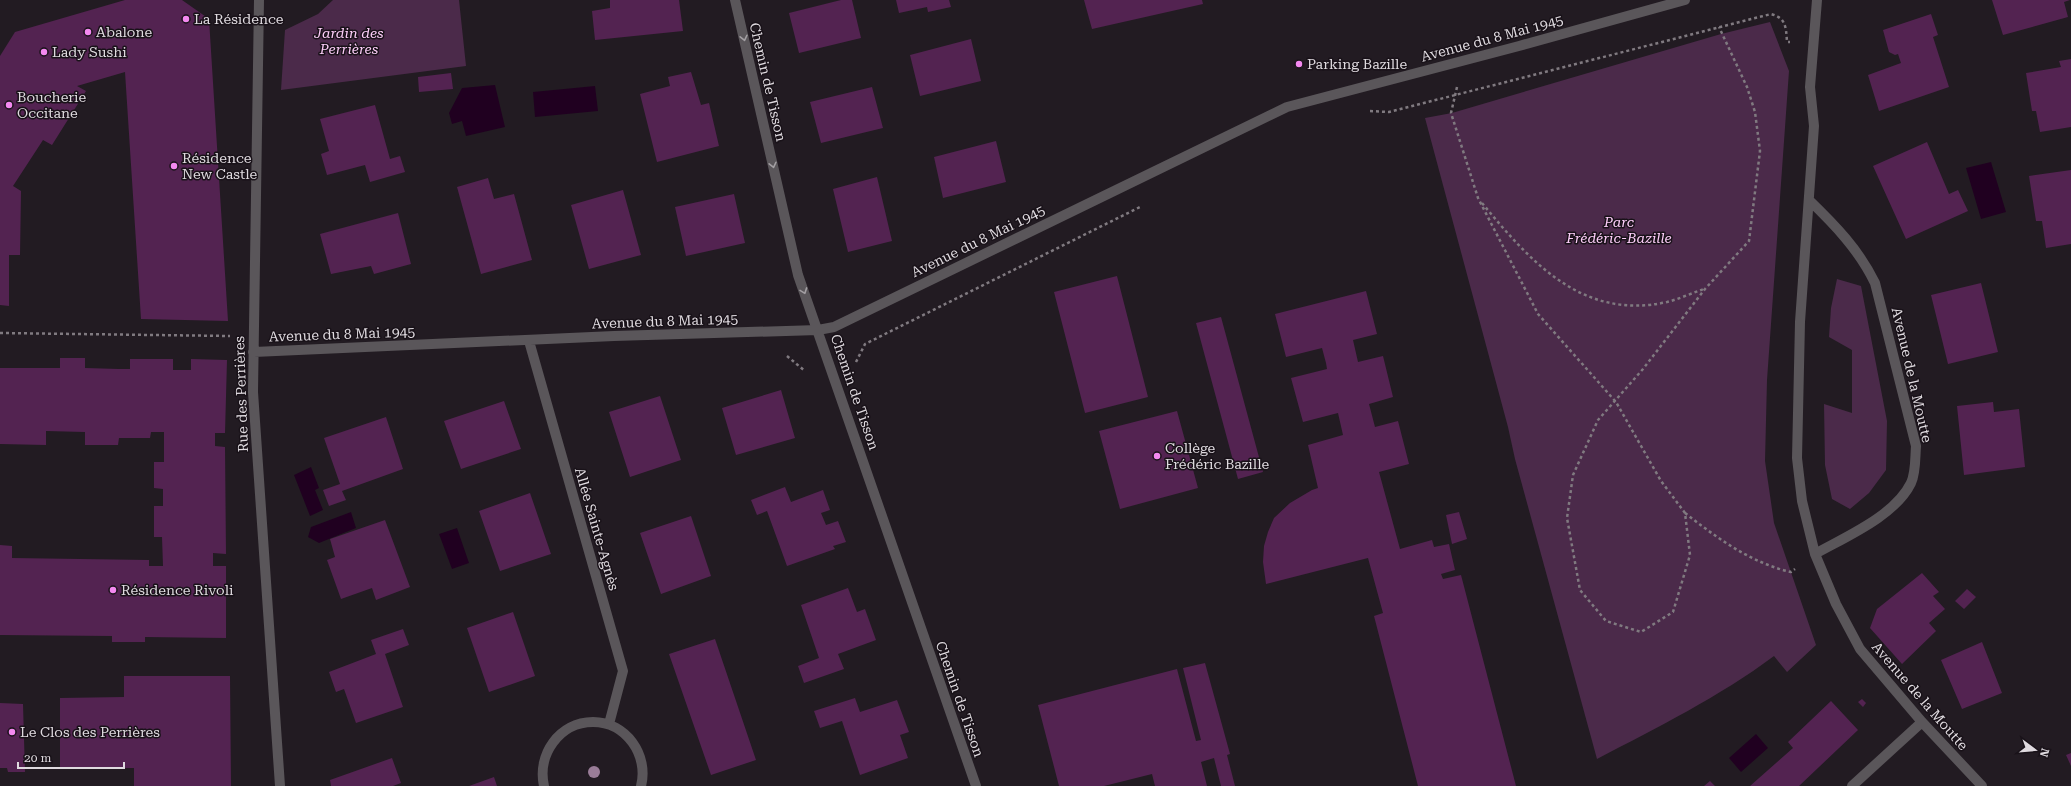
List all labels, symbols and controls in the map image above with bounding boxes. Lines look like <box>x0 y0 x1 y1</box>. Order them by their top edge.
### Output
place label: La Résidence <box>194 11 284 27</box>
street label: Avenue du 8 Mai 1945 <box>1419 11 1565 65</box>
marker: La Résidence <box>181 14 191 24</box>
street label: Chemin de Tisson <box>747 21 789 143</box>
place label: Abalone <box>96 24 152 40</box>
park label: Jardin des Perrières <box>313 25 384 57</box>
marker: Abalone <box>83 27 93 37</box>
one-way arrow <box>739 35 747 41</box>
place label: Lady Sushi <box>52 44 127 60</box>
marker: Lady Sushi <box>39 47 49 57</box>
place label: Parking Bazille <box>1307 56 1407 72</box>
marker: Parking Bazille <box>1294 59 1304 69</box>
place label: Boucherie Occitane <box>17 89 87 121</box>
marker: Boucherie Occitane <box>4 100 14 110</box>
place label: Résidence New Castle <box>182 150 258 182</box>
marker: Résidence New Castle <box>169 161 179 171</box>
one-way arrow <box>768 162 776 168</box>
street label: Avenue du 8 Mai 1945 <box>909 202 1047 280</box>
park label: Parc Frédéric-Bazille <box>1565 214 1672 246</box>
one-way arrow <box>799 287 807 294</box>
street label: Avenue de la Moutte <box>1889 306 1935 444</box>
street label: Avenue du 8 Mai 1945 <box>591 310 739 332</box>
street label: Avenue du 8 Mai 1945 <box>268 323 416 345</box>
street label: Chemin de Tisson <box>828 332 882 452</box>
street label: Rue des Perrières <box>231 335 251 452</box>
place label: Collège Frédéric Bazille <box>1165 440 1269 472</box>
marker: Collège Frédéric Bazille <box>1152 451 1162 461</box>
street label: Allée Sainte-Agnès <box>572 466 622 593</box>
place label: Résidence Rivoli <box>121 582 234 598</box>
marker: Résidence Rivoli <box>108 585 118 595</box>
street label: Chemin de Tisson <box>933 639 987 759</box>
street label: Avenue de la Moutte <box>1869 639 1972 754</box>
place label: Le Clos des Perrières <box>20 724 160 740</box>
marker: Le Clos des Perrières <box>7 727 17 737</box>
north arrow <box>2015 730 2055 770</box>
scale bar <box>18 744 124 770</box>
text: N <box>2037 747 2052 759</box>
text: 20 m <box>24 751 51 765</box>

